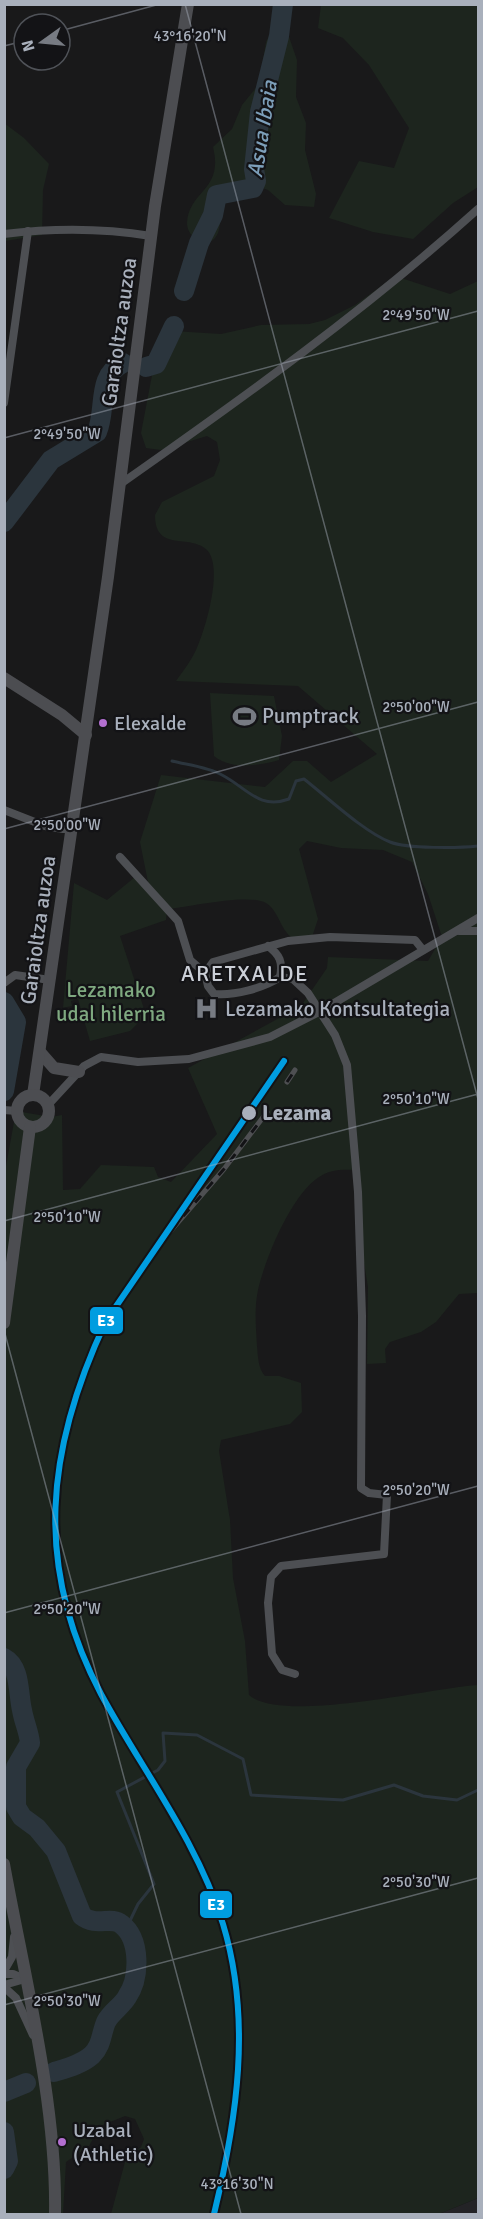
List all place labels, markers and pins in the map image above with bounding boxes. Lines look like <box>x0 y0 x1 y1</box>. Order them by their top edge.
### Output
sports icon: Pumptrack <box>231 703 257 729</box>
place label: Pumptrack <box>262 703 359 729</box>
place label: Elexalde <box>114 711 187 736</box>
marker: Elexalde <box>97 717 109 729</box>
hospital icon: Lezamako Kontsultategia <box>194 996 220 1022</box>
place label: Lezamako Kontsultategia <box>225 996 450 1022</box>
place label: Lezama <box>262 1100 331 1126</box>
marker: Lezama <box>240 1104 258 1122</box>
place label: Uzabal (Athletic) <box>73 2118 154 2167</box>
marker: Uzabal (Athletic) <box>56 2136 68 2148</box>

